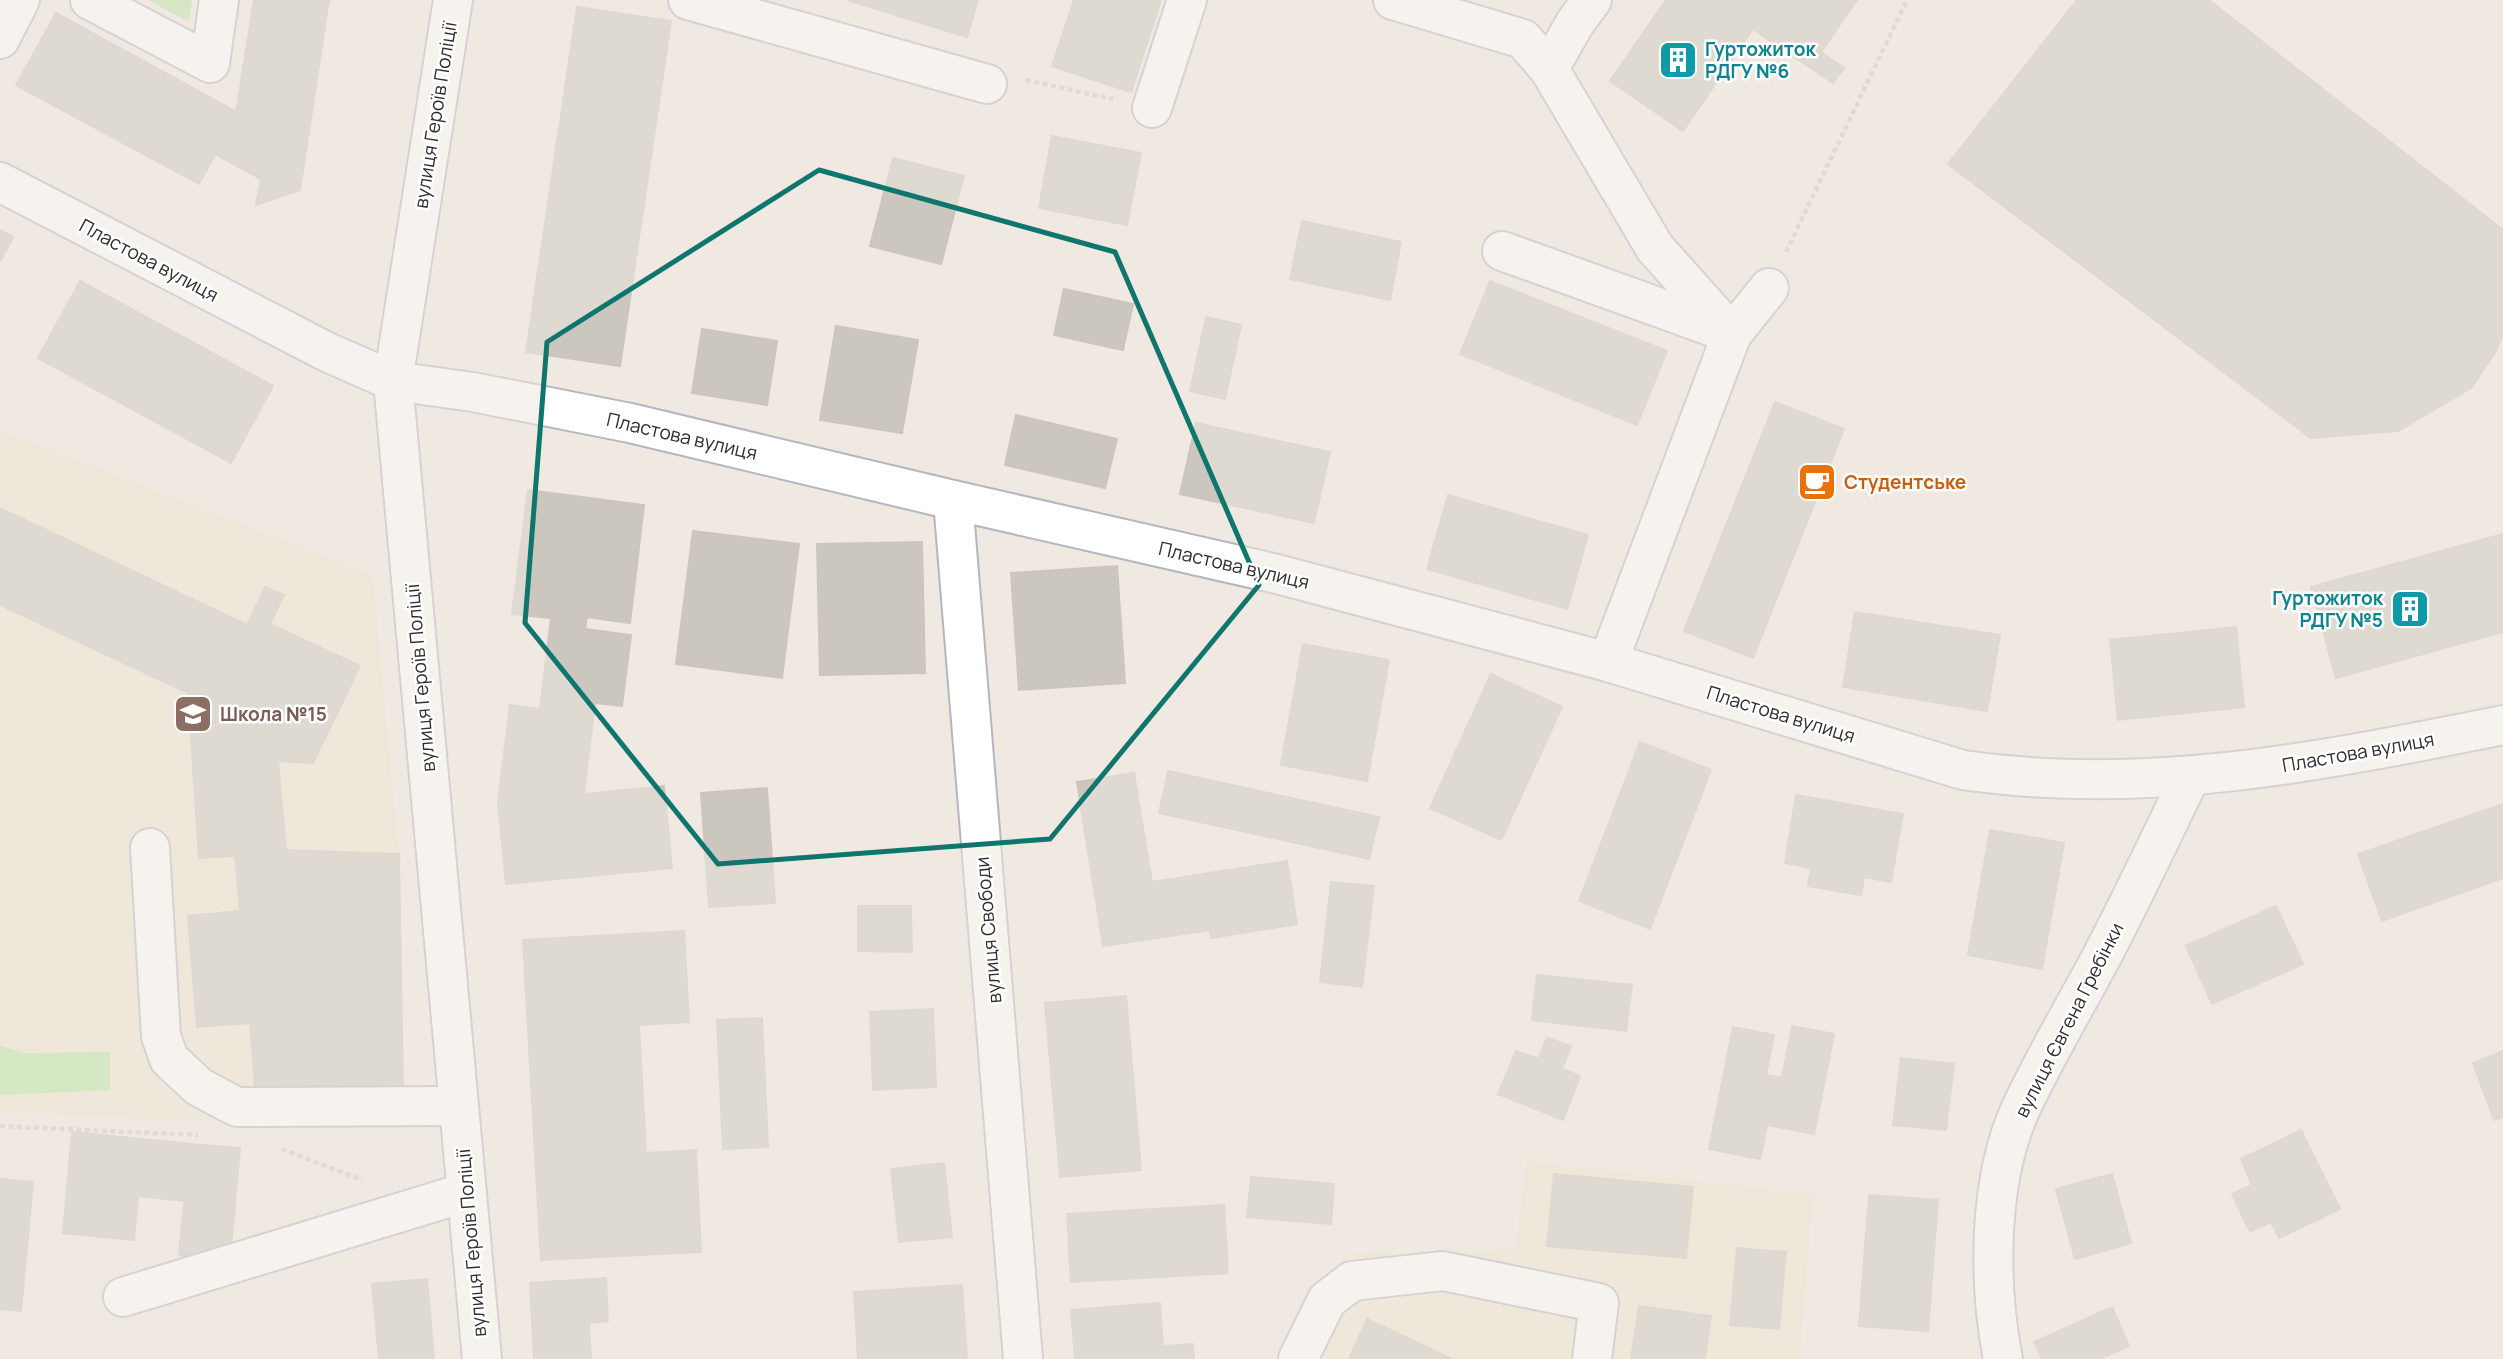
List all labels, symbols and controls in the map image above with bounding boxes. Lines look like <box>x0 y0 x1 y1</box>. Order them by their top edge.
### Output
street label: вулиця Героїв Поліції <box>407 19 463 210</box>
place label: Гуртожиток РДГУ №6 <box>1705 36 1816 84</box>
building icon: Гуртожиток РДГУ №6 <box>1657 39 1699 81</box>
street label: Пластова вулиця <box>75 212 223 308</box>
street label: Пластова вулиця <box>604 406 760 466</box>
cafe icon: Студентське <box>1796 461 1838 503</box>
place label: Студентське <box>1844 469 1966 495</box>
street label: Пластова вулиця <box>1156 535 1312 595</box>
street label: вулиця Героїв Поліції <box>399 582 441 773</box>
place label: Гуртожиток РДГУ №5 <box>2272 585 2384 633</box>
building icon: Гуртожиток РДГУ №5 <box>2389 588 2431 630</box>
street label: Пластова вулиця <box>1704 679 1858 749</box>
school or university icon: Школа №15 <box>172 693 214 735</box>
place label: Школа №15 <box>220 701 327 727</box>
street label: Пластова вулиця <box>2280 726 2436 778</box>
street label: вулиця Свободи <box>969 856 1007 1004</box>
street label: вулиця Євгена Гребінки <box>2009 918 2129 1122</box>
street label: вулиця Героїв Поліції <box>450 1147 492 1338</box>

